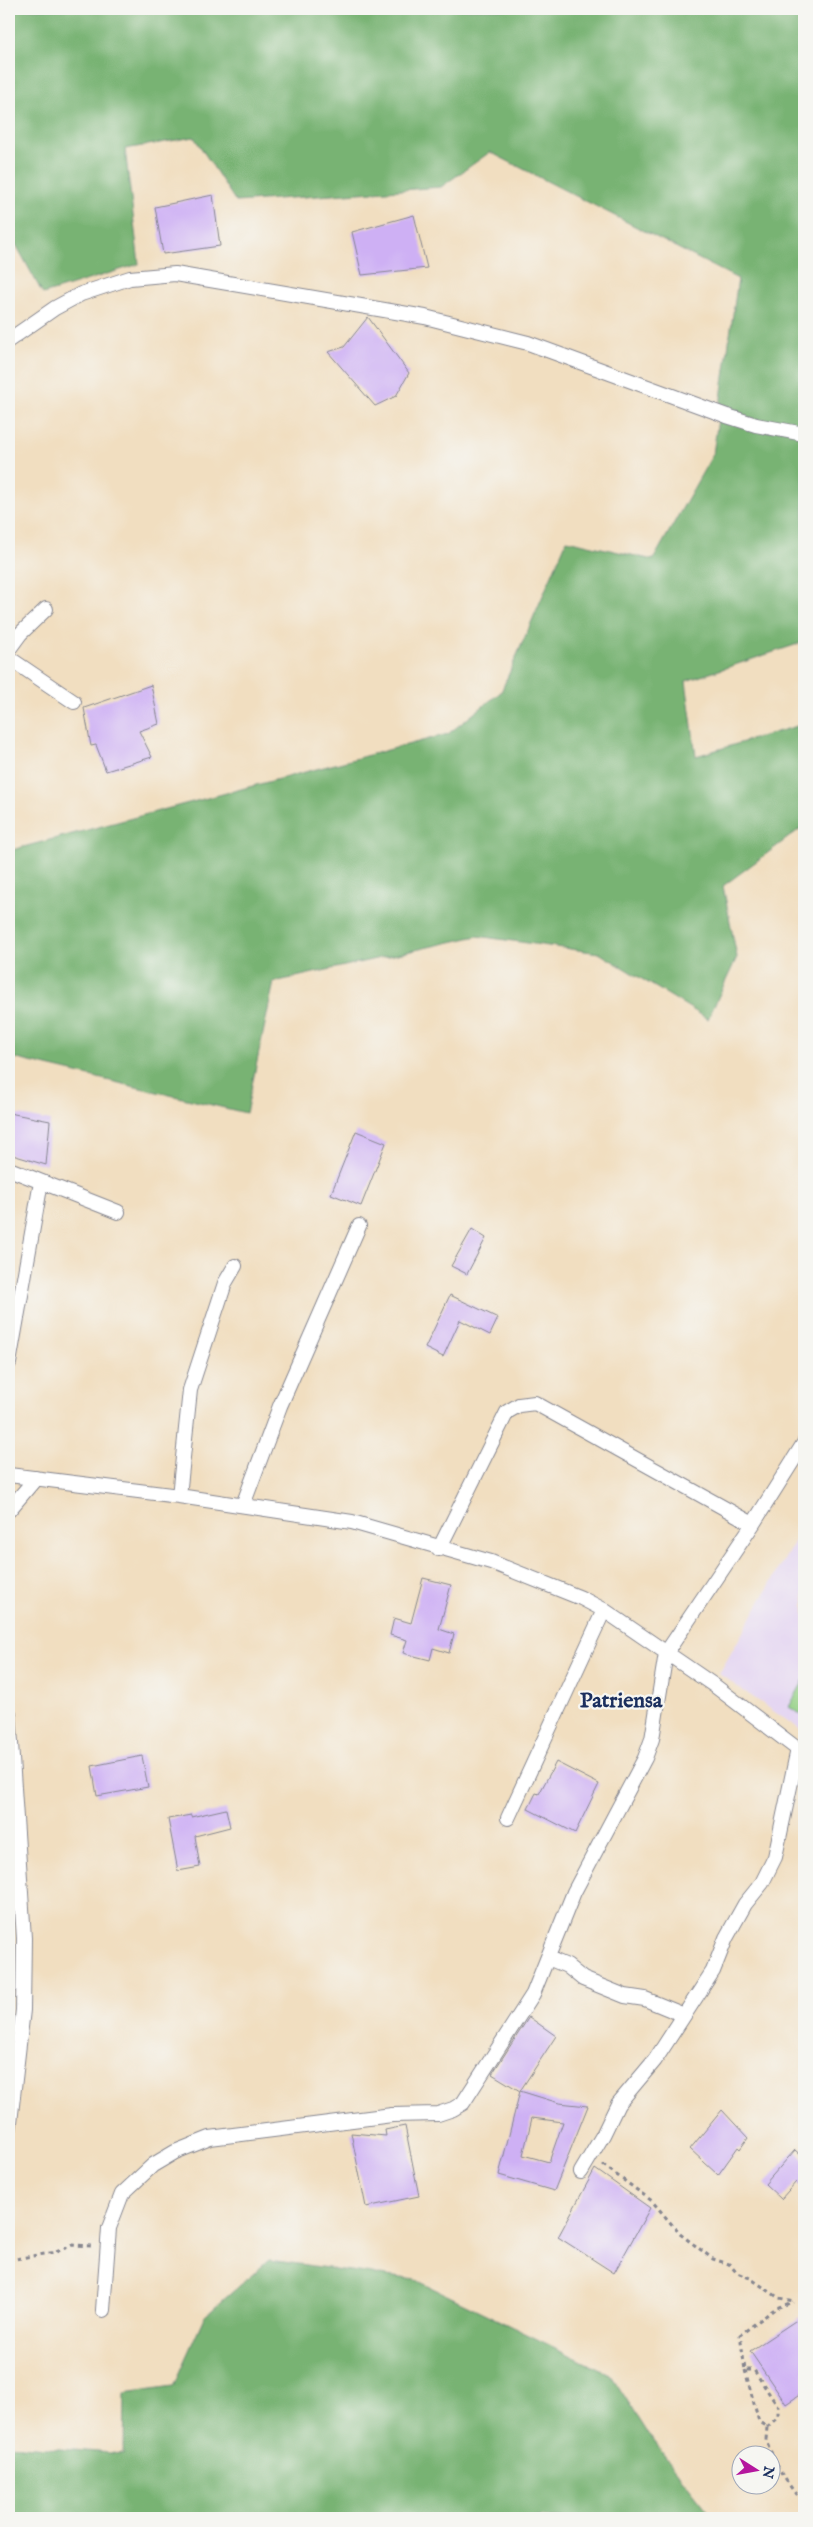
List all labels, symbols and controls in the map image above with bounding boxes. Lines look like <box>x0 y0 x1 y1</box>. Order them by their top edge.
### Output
district label: Patriensa <box>580 1687 663 1715</box>
north arrow <box>730 2444 780 2494</box>
text: N <box>758 2464 778 2480</box>

